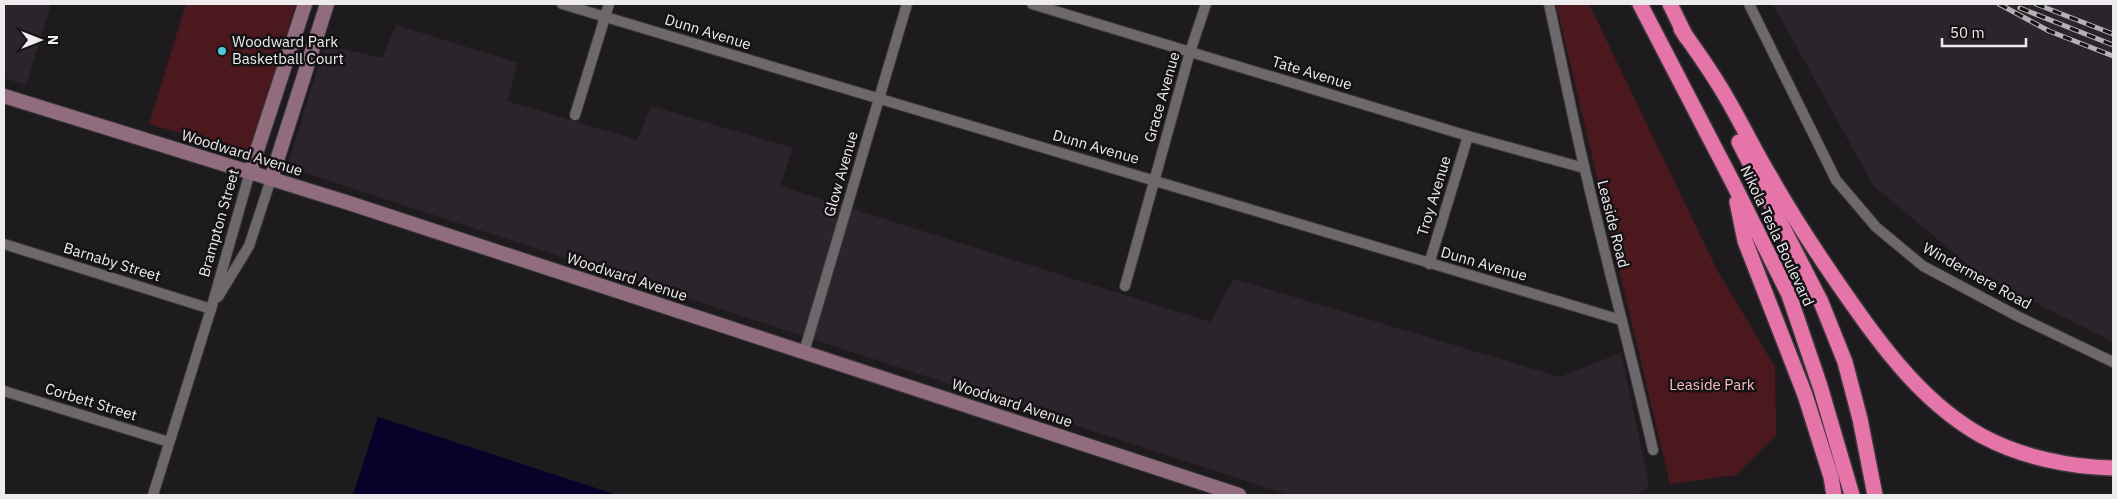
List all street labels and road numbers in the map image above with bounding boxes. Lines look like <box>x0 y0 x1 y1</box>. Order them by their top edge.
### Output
street label: Dunn Avenue <box>663 9 754 54</box>
street label: Grace Avenue <box>1140 49 1183 144</box>
street label: Tate Avenue <box>1270 51 1354 94</box>
street label: Woodward Avenue <box>179 125 305 180</box>
street label: Dunn Avenue <box>1051 125 1142 168</box>
street label: Glow Avenue <box>819 129 862 219</box>
street label: Troy Avenue <box>1412 153 1455 238</box>
street label: Nikola Tesla Boulevard <box>1736 162 1818 309</box>
street label: Brampton Street <box>194 167 243 279</box>
street label: Leaside Road <box>1593 178 1634 270</box>
street label: Barnaby Street <box>61 238 163 285</box>
street label: Windermere Road <box>1920 238 2035 313</box>
street label: Dunn Avenue <box>1439 242 1530 285</box>
street label: Woodward Avenue <box>564 248 690 305</box>
street label: Woodward Avenue <box>949 374 1075 431</box>
street label: Corbett Street <box>43 379 139 425</box>

